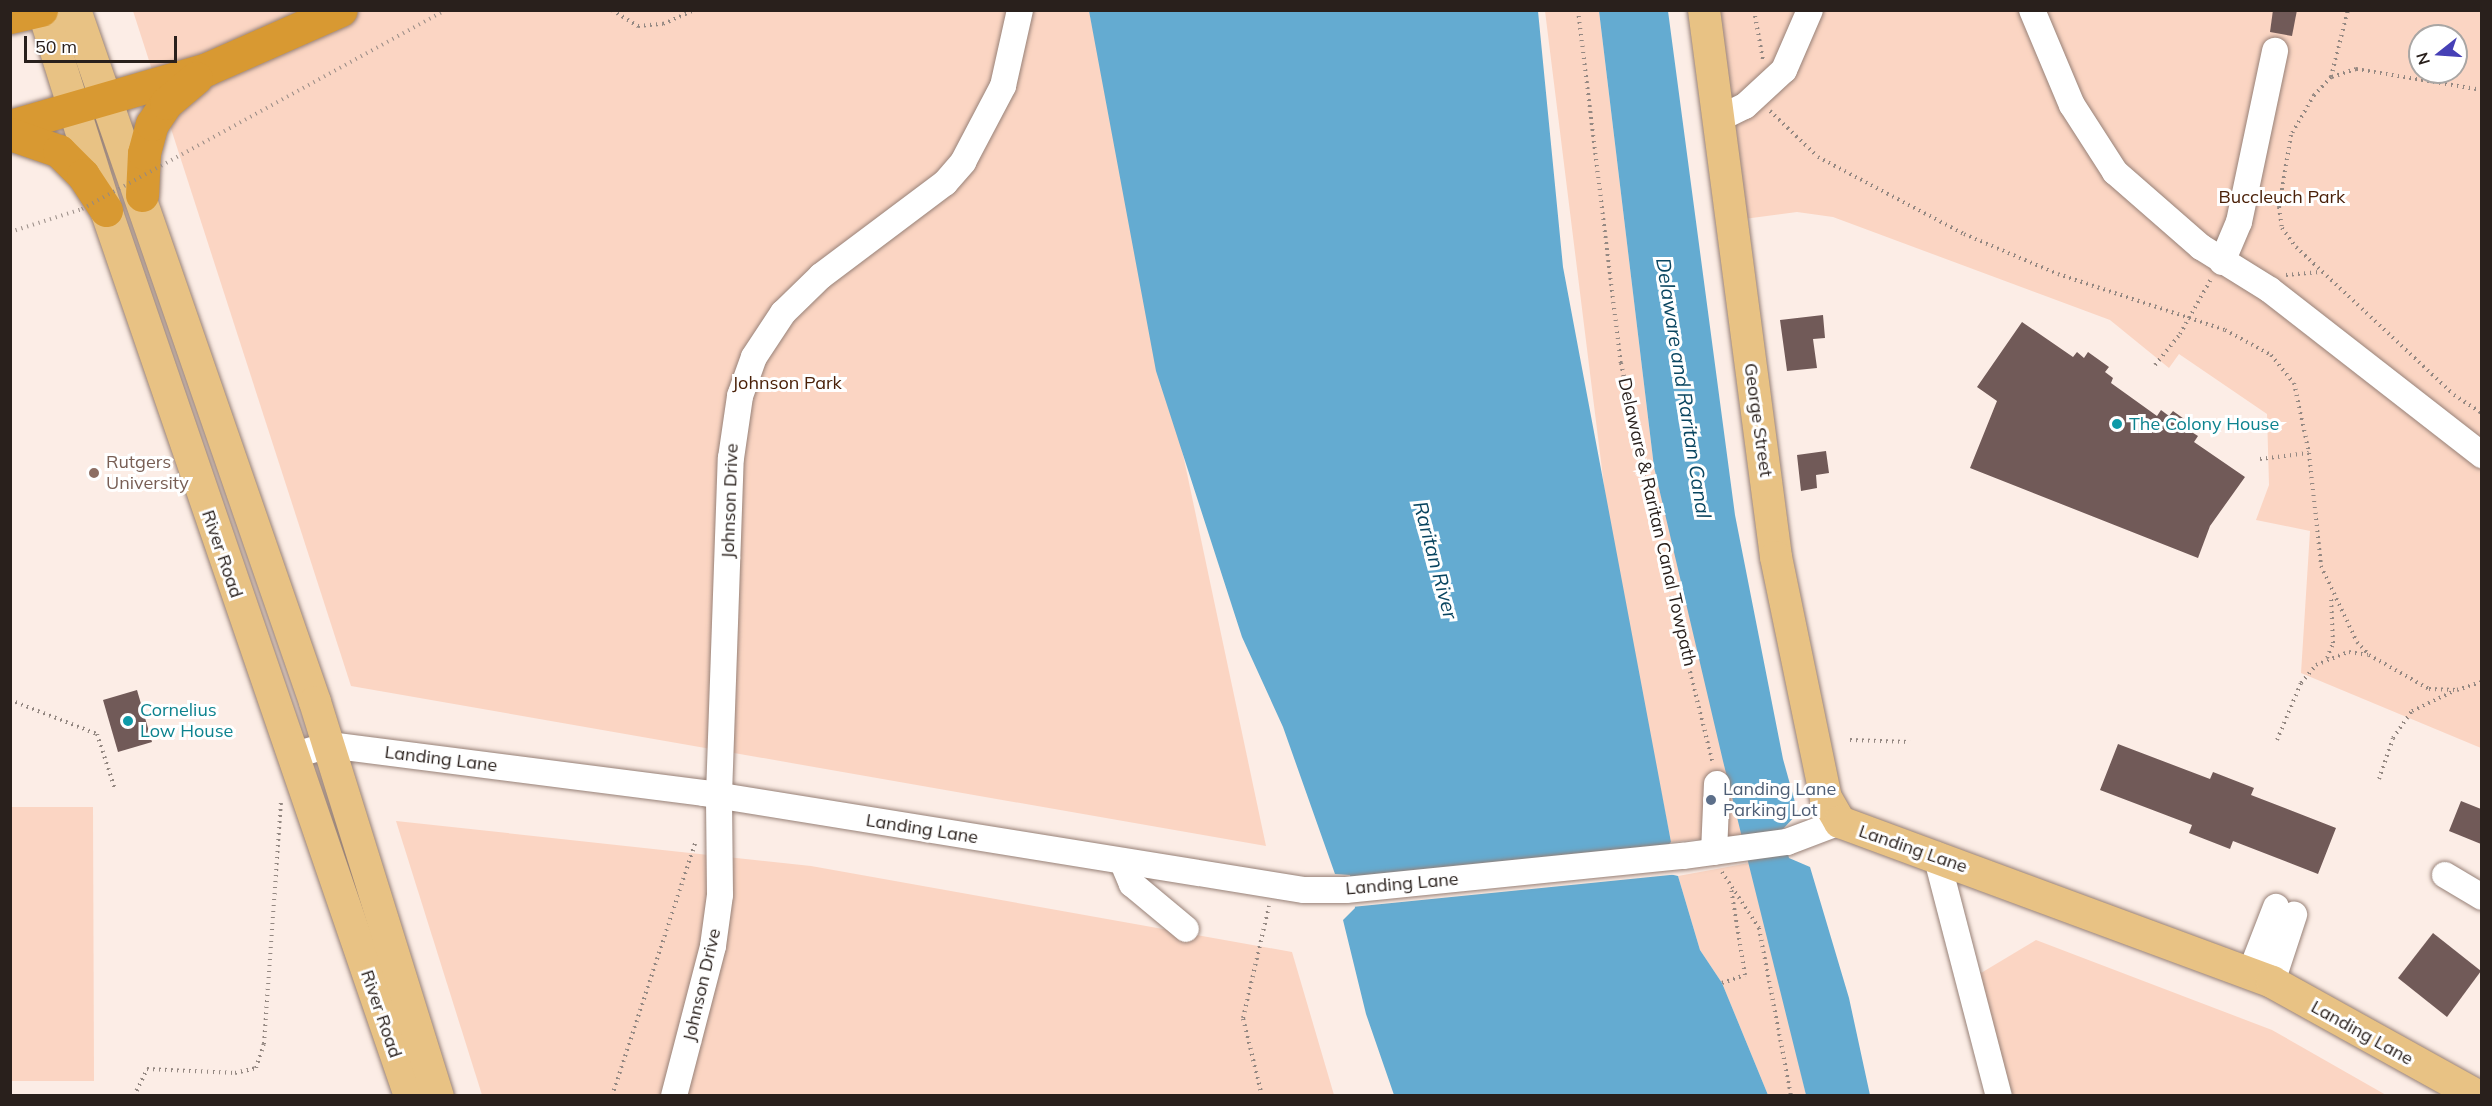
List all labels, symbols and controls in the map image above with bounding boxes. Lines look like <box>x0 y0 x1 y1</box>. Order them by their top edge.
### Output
scale bar <box>27 24 180 62</box>
north arrow <box>2408 24 2468 84</box>
text: 50 m <box>35 35 77 58</box>
text: N <box>2411 50 2434 67</box>
park label: Buccleuch Park <box>2219 186 2345 208</box>
water label: Delaware and Raritan Canal <box>1652 256 1716 520</box>
street label: George Street <box>1739 362 1777 478</box>
park label: Johnson Park <box>732 372 842 394</box>
street label: Delaware & Raritan Canal Towpath <box>1613 376 1701 668</box>
place label: The Colony House <box>2129 413 2279 435</box>
marker: The Colony House <box>2110 417 2124 431</box>
street label: Johnson Drive <box>717 443 743 559</box>
place label: Rutgers University <box>106 452 189 494</box>
marker: Rutgers University <box>87 466 101 480</box>
water label: Raritan River <box>1409 498 1463 622</box>
street label: River Road <box>197 507 247 601</box>
place label: Cornelius Low House <box>140 700 233 742</box>
marker: Cornelius Low House <box>121 714 135 728</box>
street label: Landing Lane <box>383 741 499 777</box>
place label: Landing Lane Parking Lot <box>1723 779 1836 822</box>
marker: Landing Lane Parking Lot <box>1704 793 1718 807</box>
street label: Landing Lane <box>864 809 980 849</box>
street label: Landing Lane <box>1856 820 1970 878</box>
street label: Landing Lane <box>1345 868 1459 900</box>
street label: Johnson Drive <box>679 926 725 1044</box>
street label: River Road <box>356 967 406 1061</box>
street label: Landing Lane <box>2307 996 2417 1070</box>

